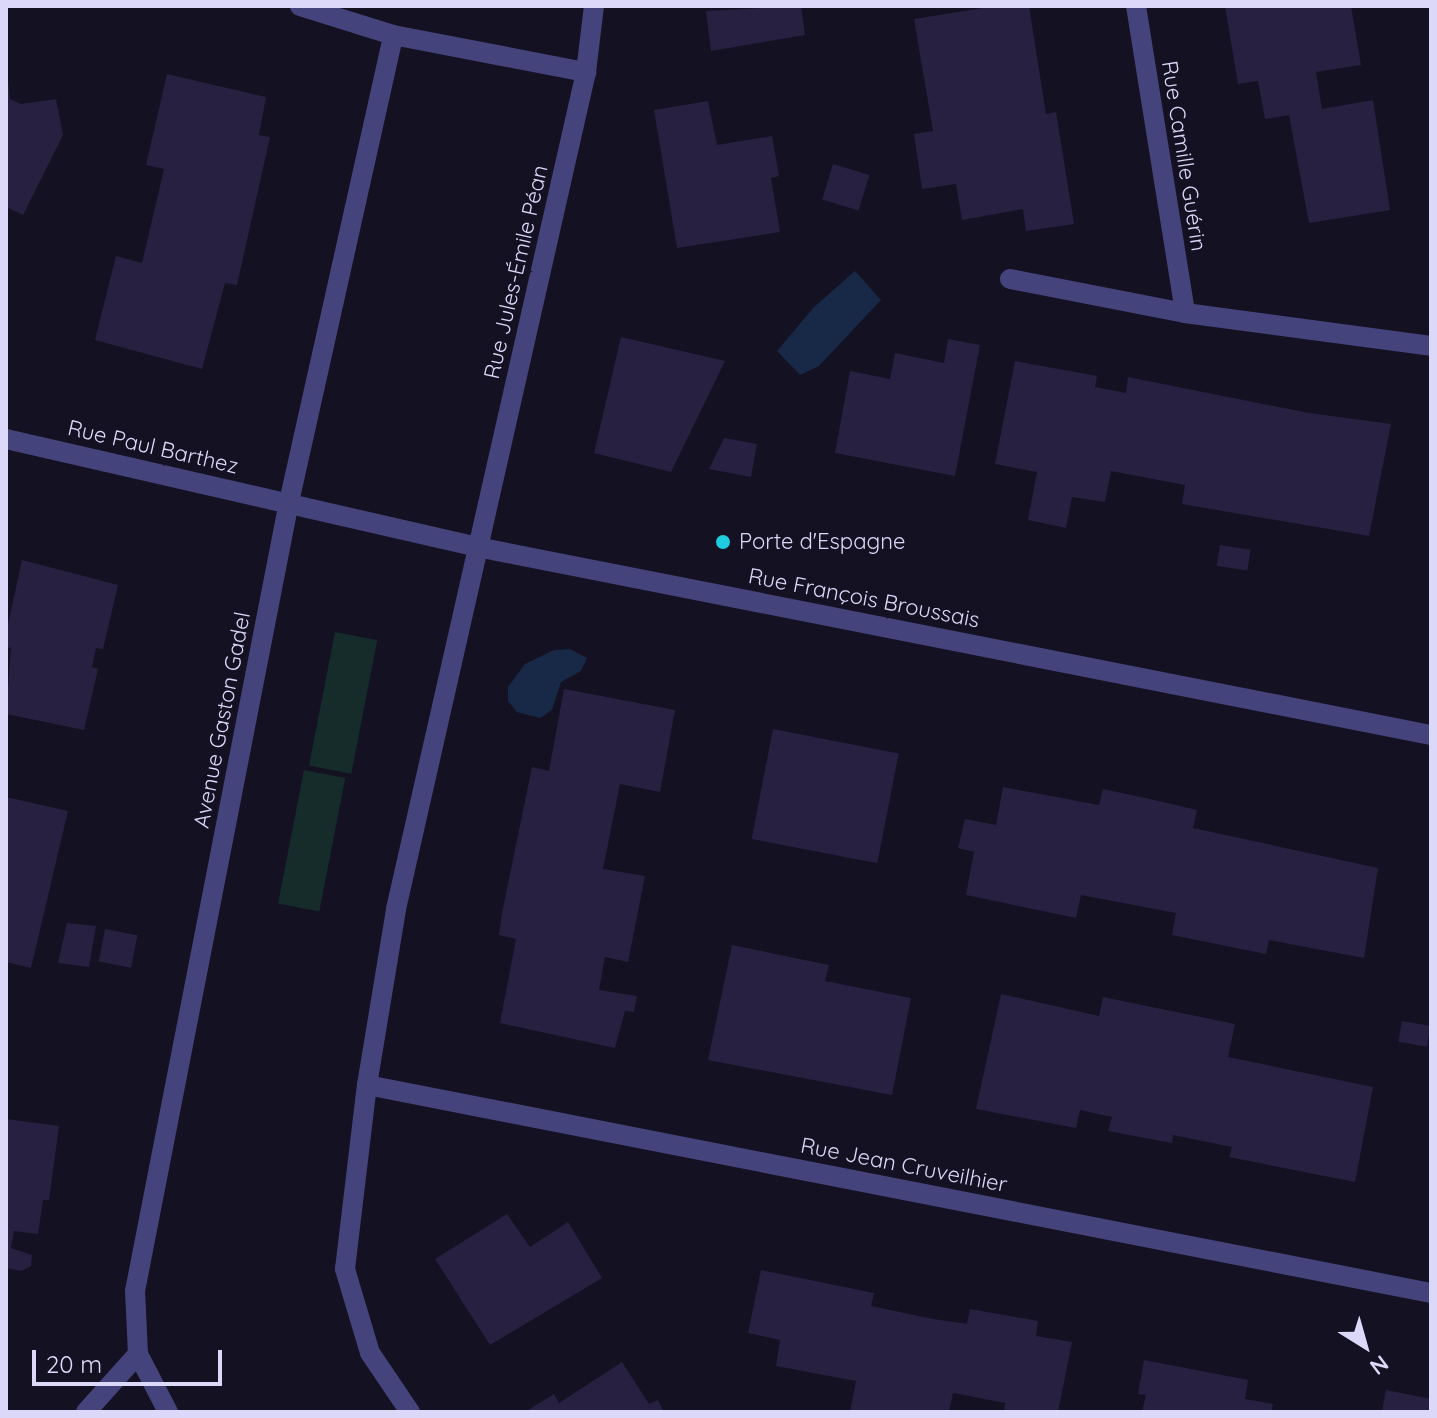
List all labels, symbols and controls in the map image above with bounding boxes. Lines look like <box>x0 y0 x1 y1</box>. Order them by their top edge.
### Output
street label: Rue Camille Guérin <box>1156 59 1212 253</box>
street label: Rue Jules-Émile Péan <box>479 162 553 382</box>
street label: Rue Paul Barthez <box>65 415 241 479</box>
place label: Porte d'Espagne <box>739 529 905 555</box>
marker: Porte d'Espagne <box>714 533 732 551</box>
street label: Rue François Broussais <box>746 563 982 633</box>
street label: Avenue Gaston Gadel <box>188 610 256 830</box>
street label: Rue Jean Cruveilhier <box>799 1132 1009 1198</box>
north arrow <box>1325 1306 1405 1386</box>
scale bar <box>36 1334 226 1384</box>
text: 20 m <box>46 1349 102 1379</box>
text: N <box>1365 1349 1394 1381</box>

